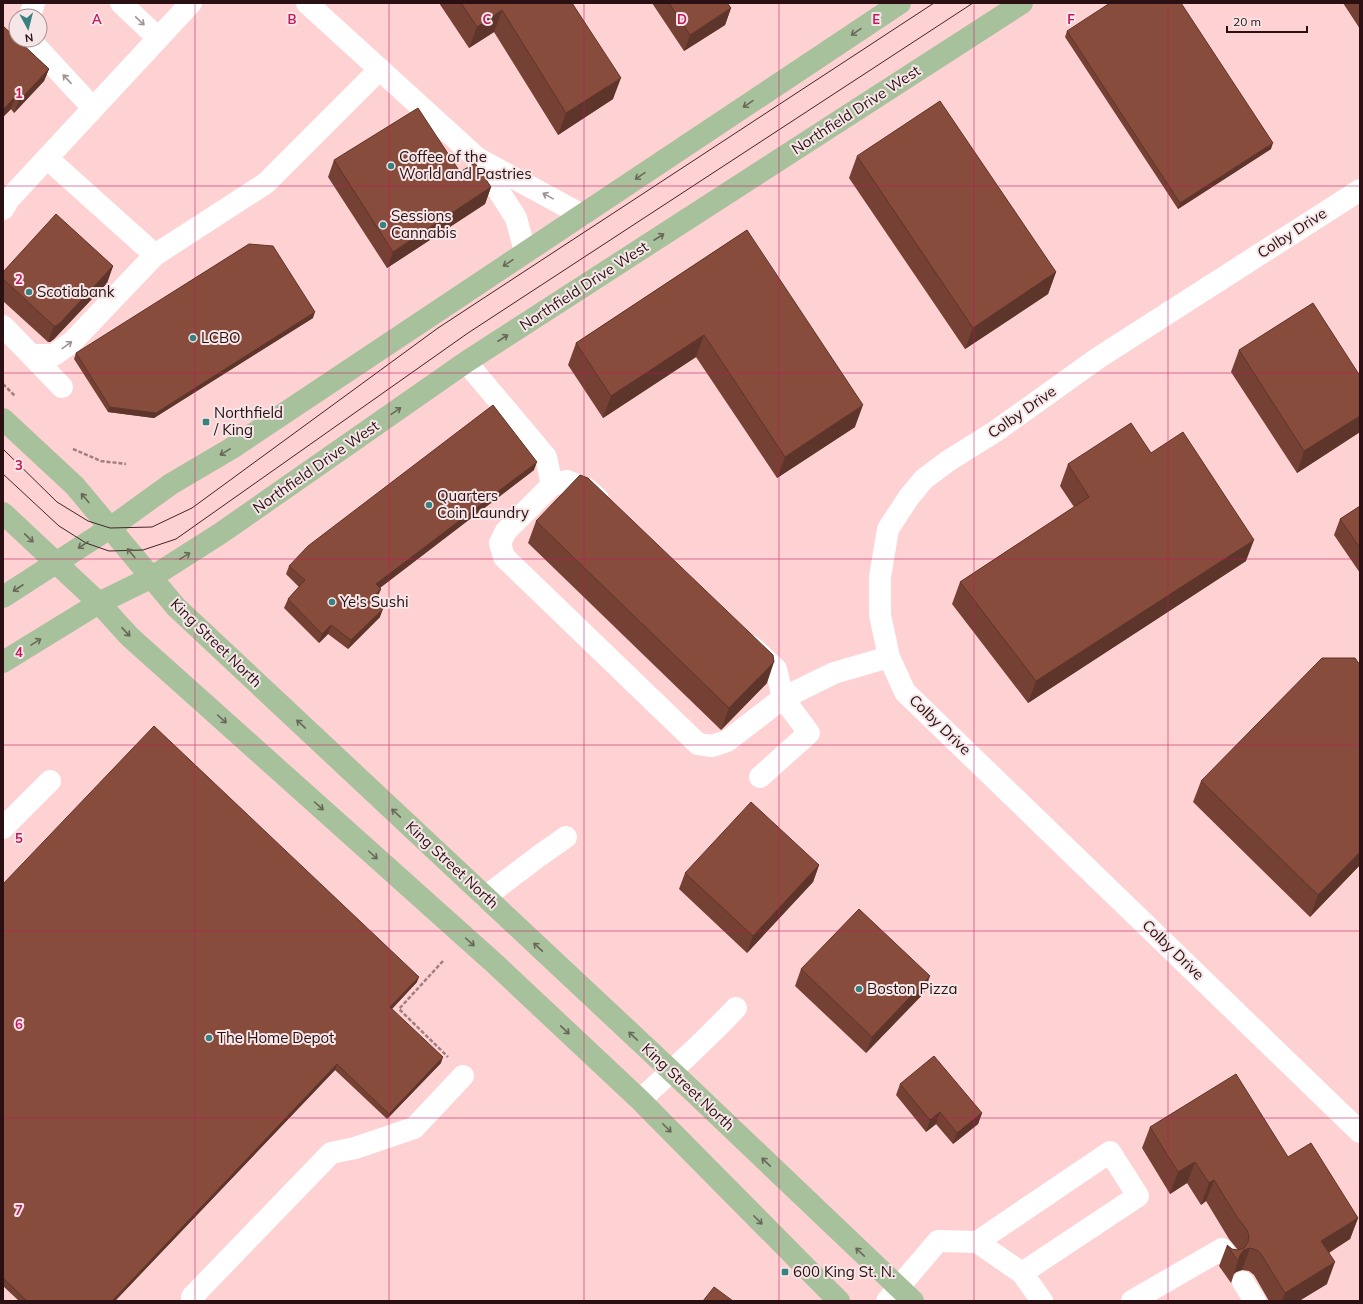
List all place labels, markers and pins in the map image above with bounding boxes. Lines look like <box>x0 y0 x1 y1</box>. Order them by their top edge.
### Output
place label: Coffee of the World and Pastries <box>399 147 532 183</box>
marker: Coffee of the World and Pastries <box>386 161 396 171</box>
place label: Sessions Cannabis <box>391 206 457 242</box>
marker: Sessions Cannabis <box>378 220 388 230</box>
place label: Scotiabank <box>37 282 115 301</box>
marker: Scotiabank <box>24 287 34 297</box>
place label: LCBO <box>201 328 241 347</box>
marker: LCBO <box>188 333 198 343</box>
place label: Northfield / King <box>213 403 283 439</box>
marker: Northfield / King <box>201 417 211 427</box>
place label: Quarters Coin Laundry <box>437 486 529 522</box>
marker: Quarters Coin Laundry <box>424 500 434 510</box>
place label: Ye's Sushi <box>339 592 409 611</box>
marker: Ye's Sushi <box>327 597 337 607</box>
place label: Boston Pizza <box>867 979 957 998</box>
marker: Boston Pizza <box>854 984 864 994</box>
place label: The Home Depot <box>217 1028 334 1047</box>
marker: The Home Depot <box>204 1033 214 1043</box>
place label: 600 King St. N. <box>793 1262 895 1281</box>
marker: 600 King St. N. <box>780 1267 790 1277</box>

